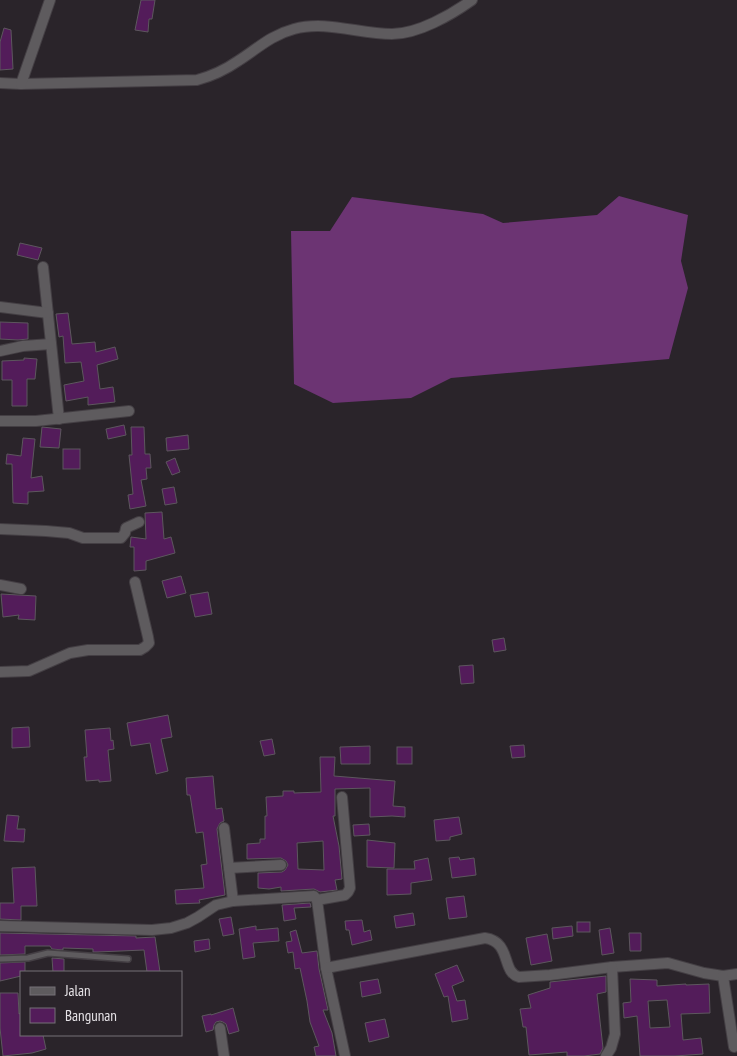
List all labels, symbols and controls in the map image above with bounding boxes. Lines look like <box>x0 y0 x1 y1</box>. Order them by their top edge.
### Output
legend <box>20 971 182 1036</box>
text: Jalan <box>64 981 91 1000</box>
text: Bangunan <box>65 1006 117 1025</box>

